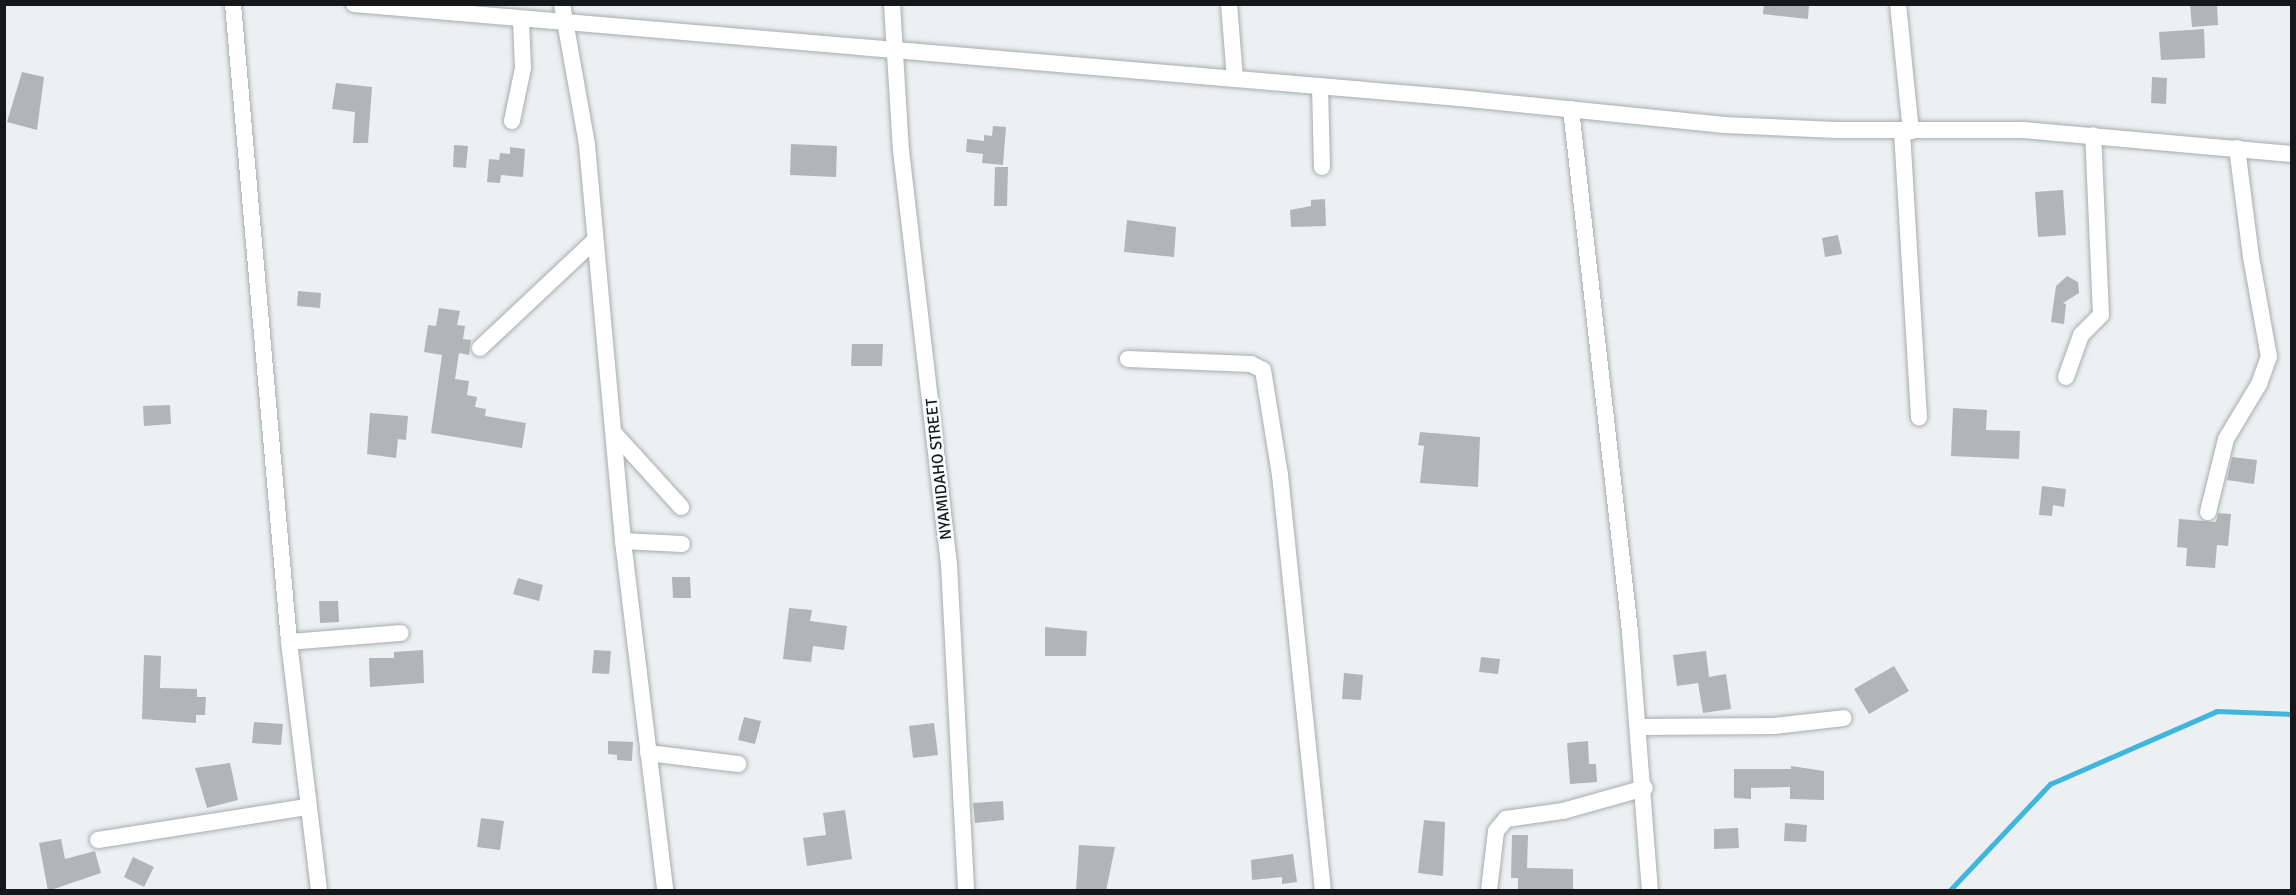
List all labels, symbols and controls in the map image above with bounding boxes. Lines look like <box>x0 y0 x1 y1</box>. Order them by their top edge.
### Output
street label: NYAMIDAHO STREET <box>922 397 956 541</box>

